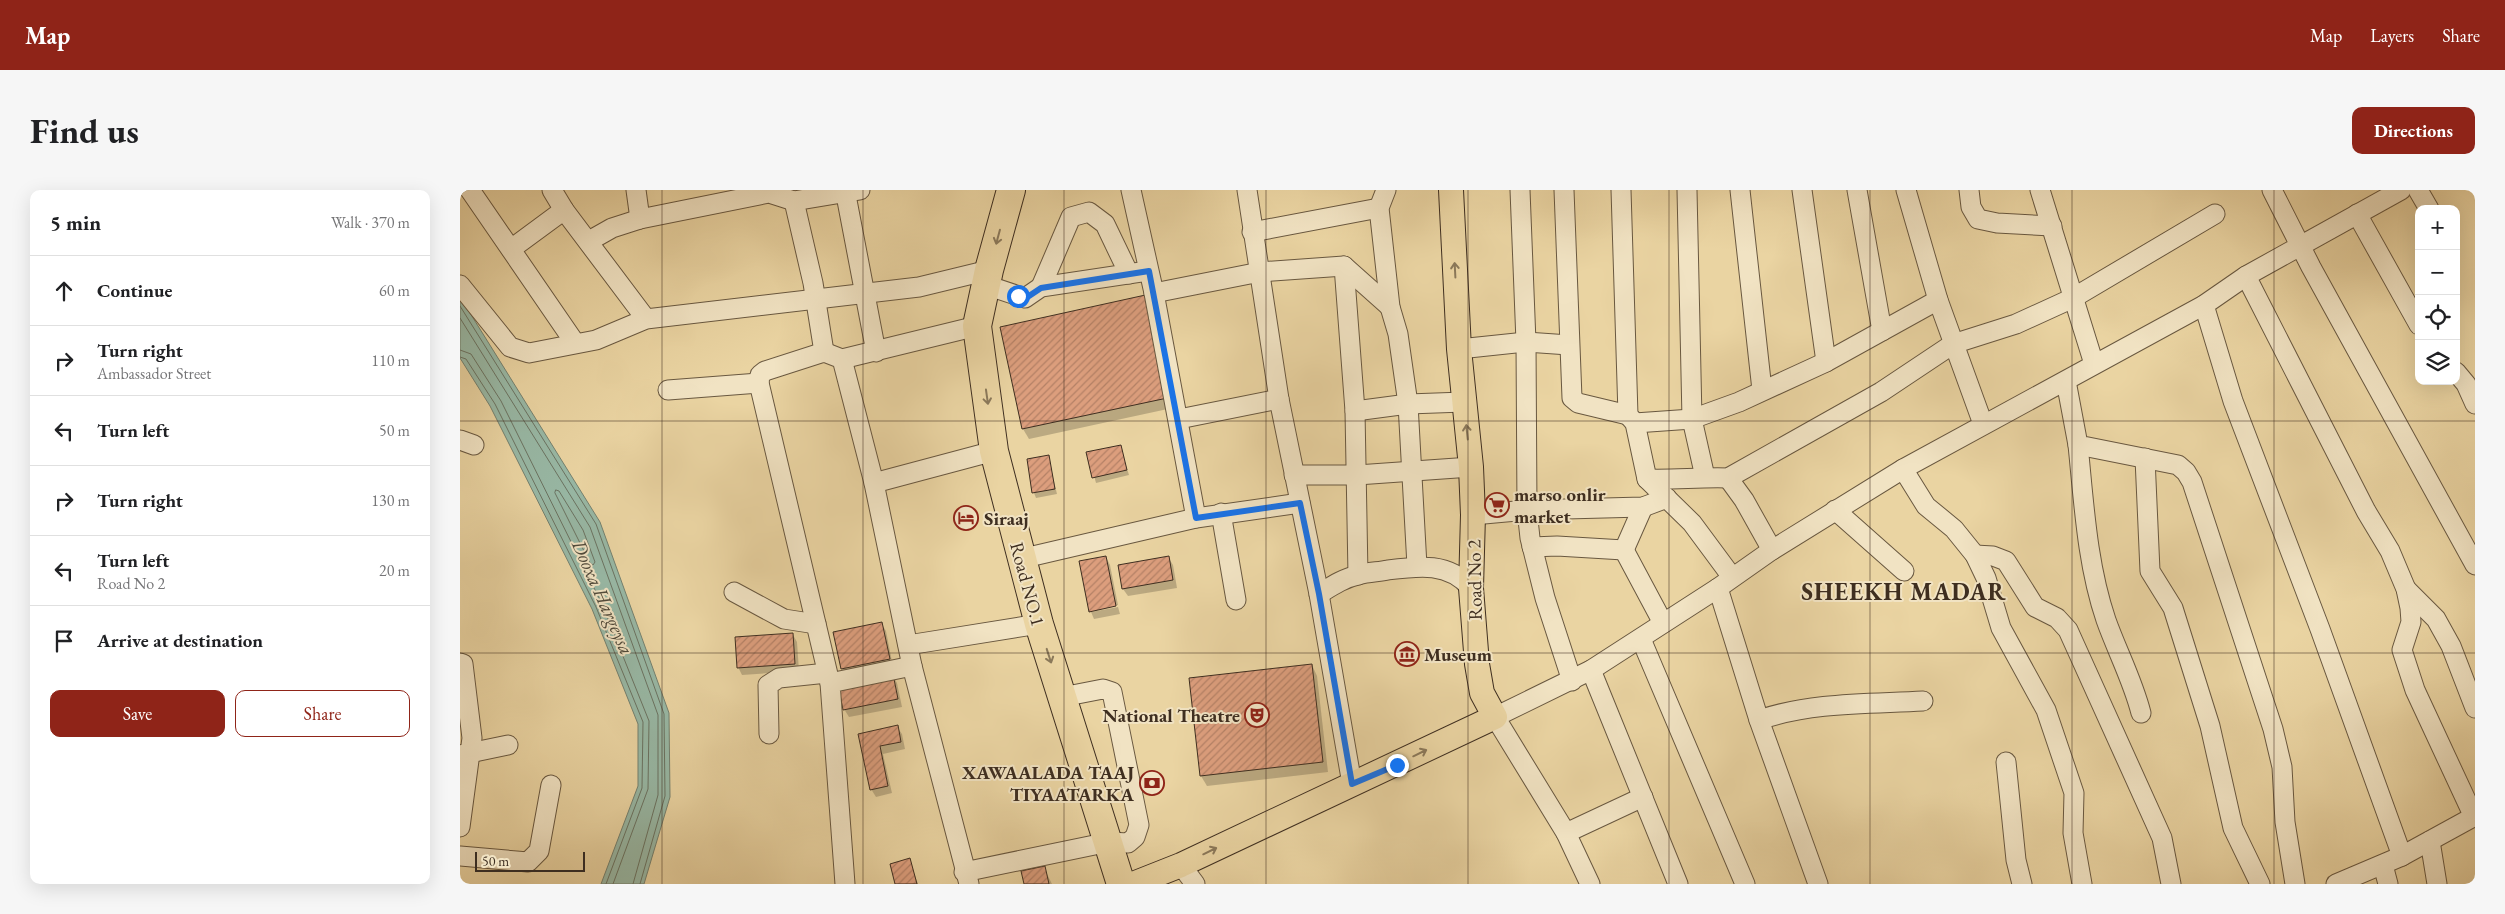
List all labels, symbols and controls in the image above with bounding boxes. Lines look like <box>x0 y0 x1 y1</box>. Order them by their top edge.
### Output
text: Map <box>25 20 70 51</box>
text: Map <box>2310 24 2342 47</box>
text: Layers <box>2370 24 2414 47</box>
text: Share <box>2442 24 2480 47</box>
button: Directions <box>2352 107 2475 154</box>
text: Find us <box>30 108 139 153</box>
map controls <box>2415 205 2460 385</box>
button: + <box>2415 205 2460 250</box>
text: 5 min <box>50 209 101 236</box>
text: Walk · 370 m <box>331 212 410 233</box>
one-way arrow <box>993 229 1002 245</box>
button: − <box>2415 250 2460 295</box>
one-way arrow <box>1450 262 1460 278</box>
icon: ahead <box>50 277 78 305</box>
text: Continue <box>97 278 172 303</box>
text: 60 m <box>379 280 410 301</box>
route start <box>1007 285 1030 308</box>
button: locate <box>2415 295 2460 340</box>
text: Turn right <box>97 338 183 363</box>
button: layers <box>2415 340 2460 385</box>
icon: right <box>50 347 78 375</box>
text: 110 m <box>371 350 410 371</box>
text: Ambassador Street <box>97 363 211 384</box>
one-way arrow <box>982 388 992 404</box>
icon: left <box>50 417 78 445</box>
text: Turn left <box>97 418 169 443</box>
text: 50 m <box>379 420 410 441</box>
one-way arrow <box>1462 425 1472 441</box>
place label: marso onlir market <box>1514 482 1606 529</box>
icon: right <box>50 487 78 515</box>
text: Turn right <box>97 488 183 513</box>
text: 130 m <box>371 490 410 511</box>
supermarket icon: marso onlir market <box>1484 492 1510 518</box>
hotel icon: Siraaj <box>953 505 979 531</box>
place label: Siraaj <box>984 506 1029 531</box>
water label: Dooxa Hargeysa <box>566 534 640 659</box>
street label: Road NO.1 <box>1004 539 1051 629</box>
street label: Road No 2 <box>1461 539 1488 621</box>
text: Turn left <box>97 548 169 573</box>
icon: left <box>50 557 78 585</box>
text: 20 m <box>379 560 410 581</box>
text: Road No 2 <box>97 573 165 594</box>
district label: SHEEKH MADAR <box>1801 576 2007 607</box>
icon: arrive <box>50 627 78 655</box>
text: Arrive at destination <box>97 628 263 653</box>
museum icon: Museum <box>1394 641 1420 667</box>
place label: Museum <box>1424 642 1493 667</box>
one-way arrow <box>1045 648 1054 664</box>
button: Save <box>50 690 225 737</box>
button: Share <box>235 690 410 737</box>
theatre icon: National Theatre <box>1244 702 1270 728</box>
place label: National Theatre <box>1103 703 1240 728</box>
one-way arrow <box>1413 748 1428 758</box>
route end <box>1386 754 1409 777</box>
place label: XAWAALADA TAAJ TIYAATARKA <box>961 760 1134 807</box>
bank icon: XAWAALADA TAAJ TIYAATARKA <box>1139 770 1165 796</box>
one-way arrow <box>1202 846 1217 856</box>
scale bar <box>475 849 585 872</box>
text: 50 m <box>482 852 509 870</box>

